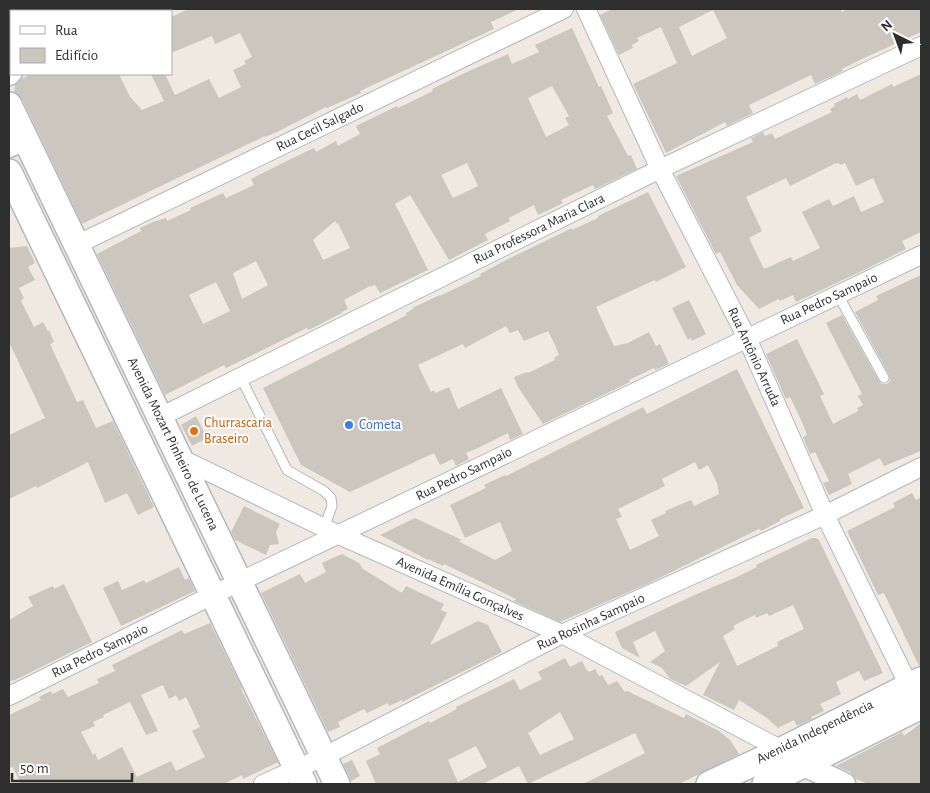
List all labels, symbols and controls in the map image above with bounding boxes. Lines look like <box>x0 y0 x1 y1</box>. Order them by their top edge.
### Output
legend <box>10 10 172 75</box>
north arrow <box>870 10 920 60</box>
text: N <box>879 18 895 35</box>
text: Rua <box>55 23 78 38</box>
text: Edifício <box>55 48 98 63</box>
street label: Rua Cecil Salgado <box>274 100 366 154</box>
street label: Rua Professora Maria Clara <box>471 191 607 267</box>
street label: Rua Pedro Sampaio <box>778 270 880 328</box>
street label: Rua Antônio Arruda <box>725 305 783 409</box>
street label: Avenida Mozart Pinheiro de Lucena <box>125 355 221 533</box>
place label: Churrascaria Braseiro <box>204 416 273 446</box>
place label: Cometa <box>359 418 402 432</box>
marker: Cometa <box>343 419 355 431</box>
marker: Churrascaria Braseiro <box>188 425 200 437</box>
street label: Rua Pedro Sampaio <box>414 445 514 503</box>
street label: Avenida Emília Gonçalves <box>394 555 526 623</box>
street label: Rua Rosinha Sampaio <box>535 591 647 653</box>
street label: Rua Pedro Sampaio <box>50 622 150 680</box>
street label: Avenida Independência <box>754 697 876 766</box>
scale bar <box>12 750 132 782</box>
text: 50 m <box>20 761 49 776</box>

